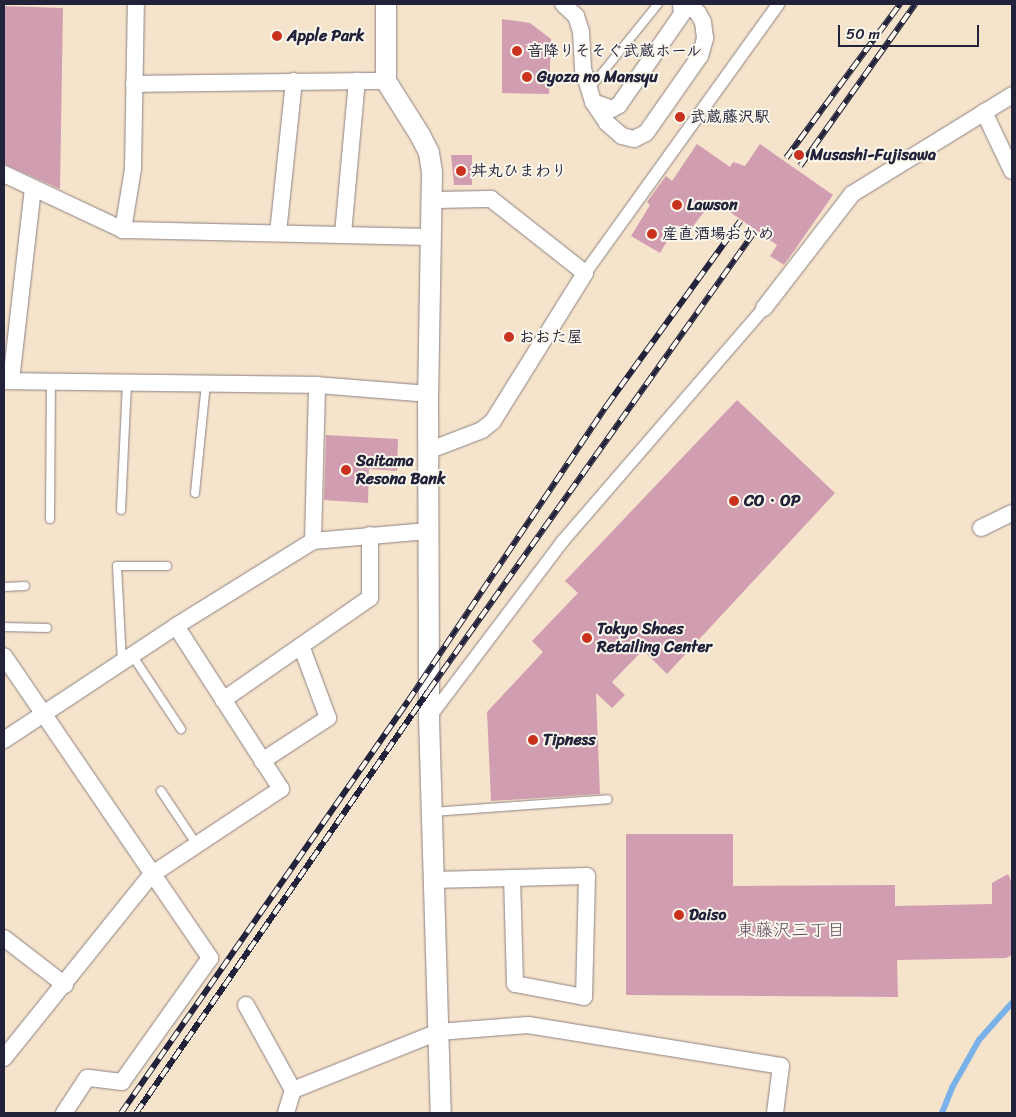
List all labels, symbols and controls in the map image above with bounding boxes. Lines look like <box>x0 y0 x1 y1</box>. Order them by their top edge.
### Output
scale bar <box>841 15 982 47</box>
text: 50 m <box>846 21 880 47</box>
place label: Apple Park <box>287 26 364 46</box>
marker: Apple Park <box>271 30 283 42</box>
place label: 音降りそそぐ武蔵ホール <box>527 41 703 61</box>
marker: 音降りそそぐ武蔵ホール <box>511 45 523 57</box>
place label: Gyoza no Mansyu <box>537 67 658 87</box>
marker: Gyoza no Mansyu <box>521 71 533 83</box>
place label: 武蔵藤沢駅 <box>690 107 770 127</box>
marker: 武蔵藤沢駅 <box>674 111 686 123</box>
place label: Musashi-Fujisawa <box>810 145 936 165</box>
marker: Musashi-Fujisawa <box>792 148 806 162</box>
place label: 丼丸ひまわり <box>471 161 567 181</box>
marker: 丼丸ひまわり <box>455 165 467 177</box>
place label: Lawson <box>687 195 738 215</box>
marker: Lawson <box>671 199 683 211</box>
place label: 産直酒場おかめ <box>662 224 774 244</box>
marker: 産直酒場おかめ <box>646 228 658 240</box>
place label: おおた屋 <box>519 327 583 347</box>
marker: おおた屋 <box>503 331 515 343</box>
place label: Saitama Resona Bank <box>356 451 445 489</box>
marker: Saitama Resona Bank <box>340 464 352 476</box>
place label: CO・OP <box>744 491 800 511</box>
marker: CO・OP <box>728 495 740 507</box>
place label: Tokyo Shoes Retailing Center <box>597 619 713 657</box>
marker: Tokyo Shoes Retailing Center <box>581 632 593 644</box>
place label: Tipness <box>543 730 596 750</box>
marker: Tipness <box>527 734 539 746</box>
place label: Daiso <box>689 905 726 925</box>
marker: Daiso <box>673 909 685 921</box>
district label: 東藤沢三丁目 <box>737 919 845 941</box>

